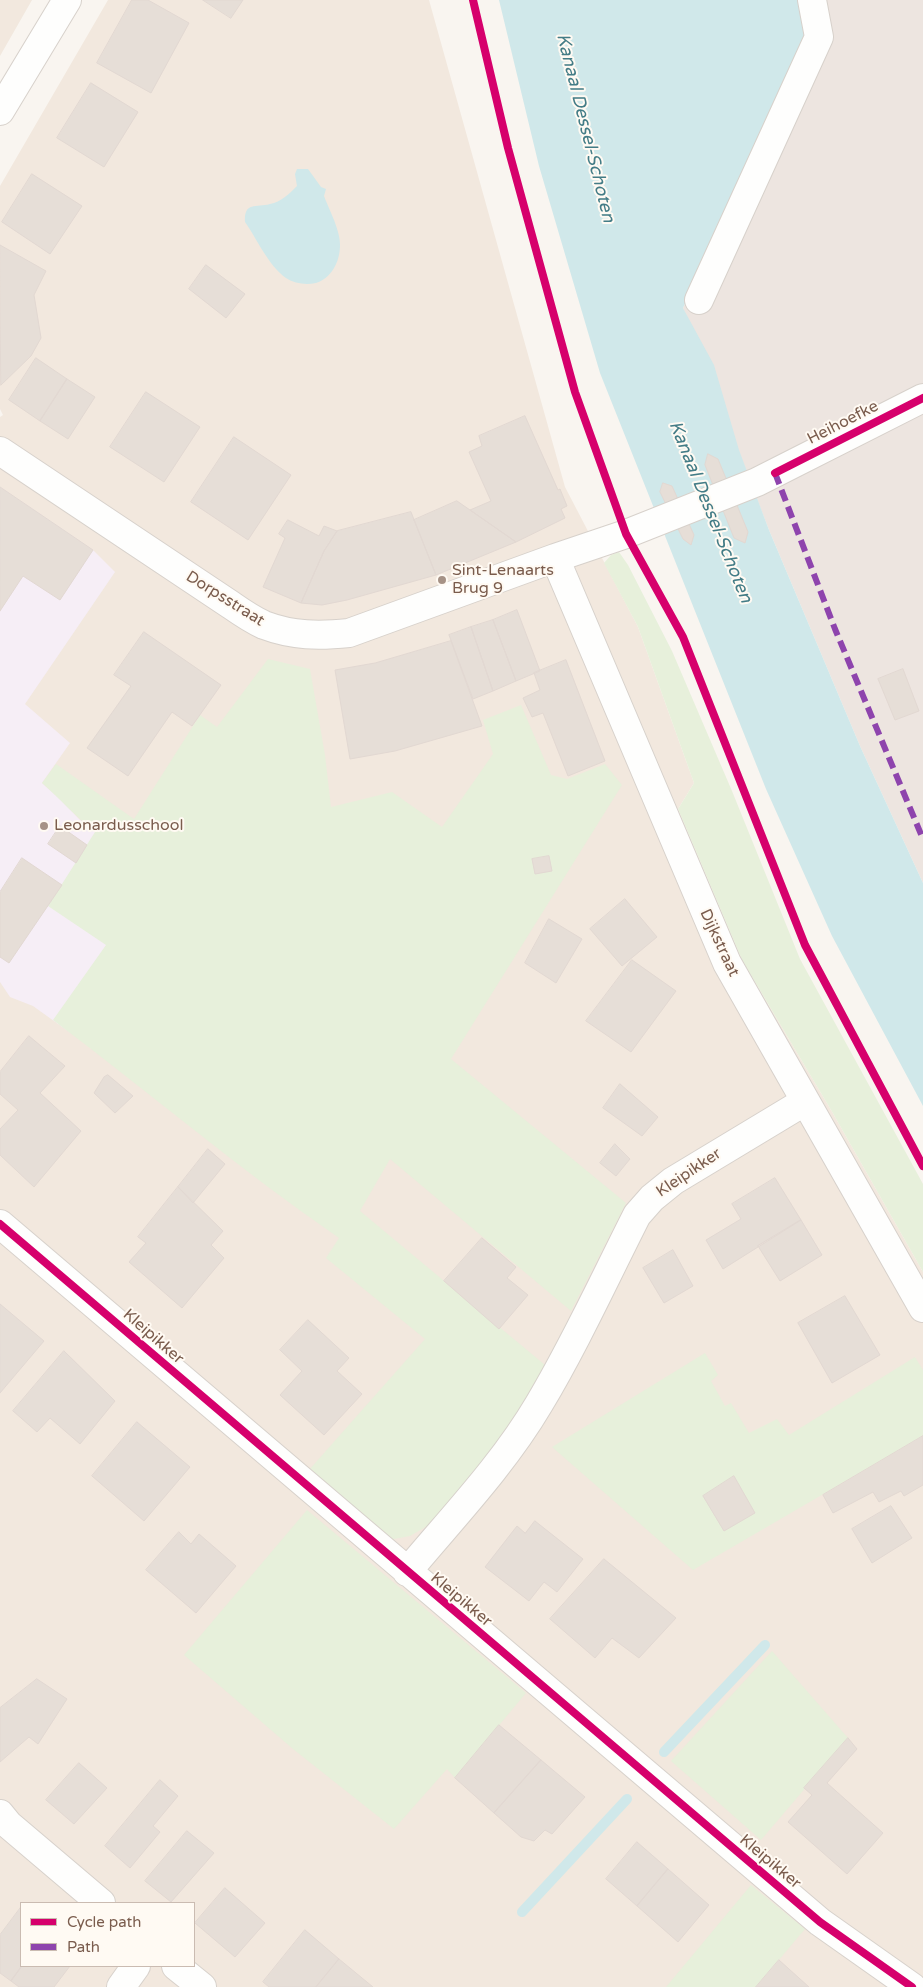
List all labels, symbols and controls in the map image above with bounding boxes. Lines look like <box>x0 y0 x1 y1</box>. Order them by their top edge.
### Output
water label: Kanaal Dessel-Schoten <box>551 31 619 225</box>
street label: Heihoefke <box>804 397 882 449</box>
water label: Kanaal Dessel-Schoten <box>664 418 756 606</box>
place label: Sint-Lenaarts Brug 9 <box>452 561 554 599</box>
street label: Dorpsstraat <box>182 567 268 631</box>
marker: Sint-Lenaarts Brug 9 <box>436 574 448 586</box>
place label: Leonardusschool <box>54 816 184 836</box>
marker: Leonardusschool <box>38 820 50 832</box>
street label: Dijkstraat <box>695 906 743 980</box>
street label: Kleipikker <box>653 1144 725 1202</box>
street label: Kleipikker <box>119 1305 187 1369</box>
street label: Kleipikker <box>426 1569 496 1631</box>
street label: Kleipikker <box>735 1831 805 1893</box>
legend <box>20 1902 195 1967</box>
text: Cycle path <box>67 1913 141 1931</box>
text: Path <box>67 1938 100 1956</box>

